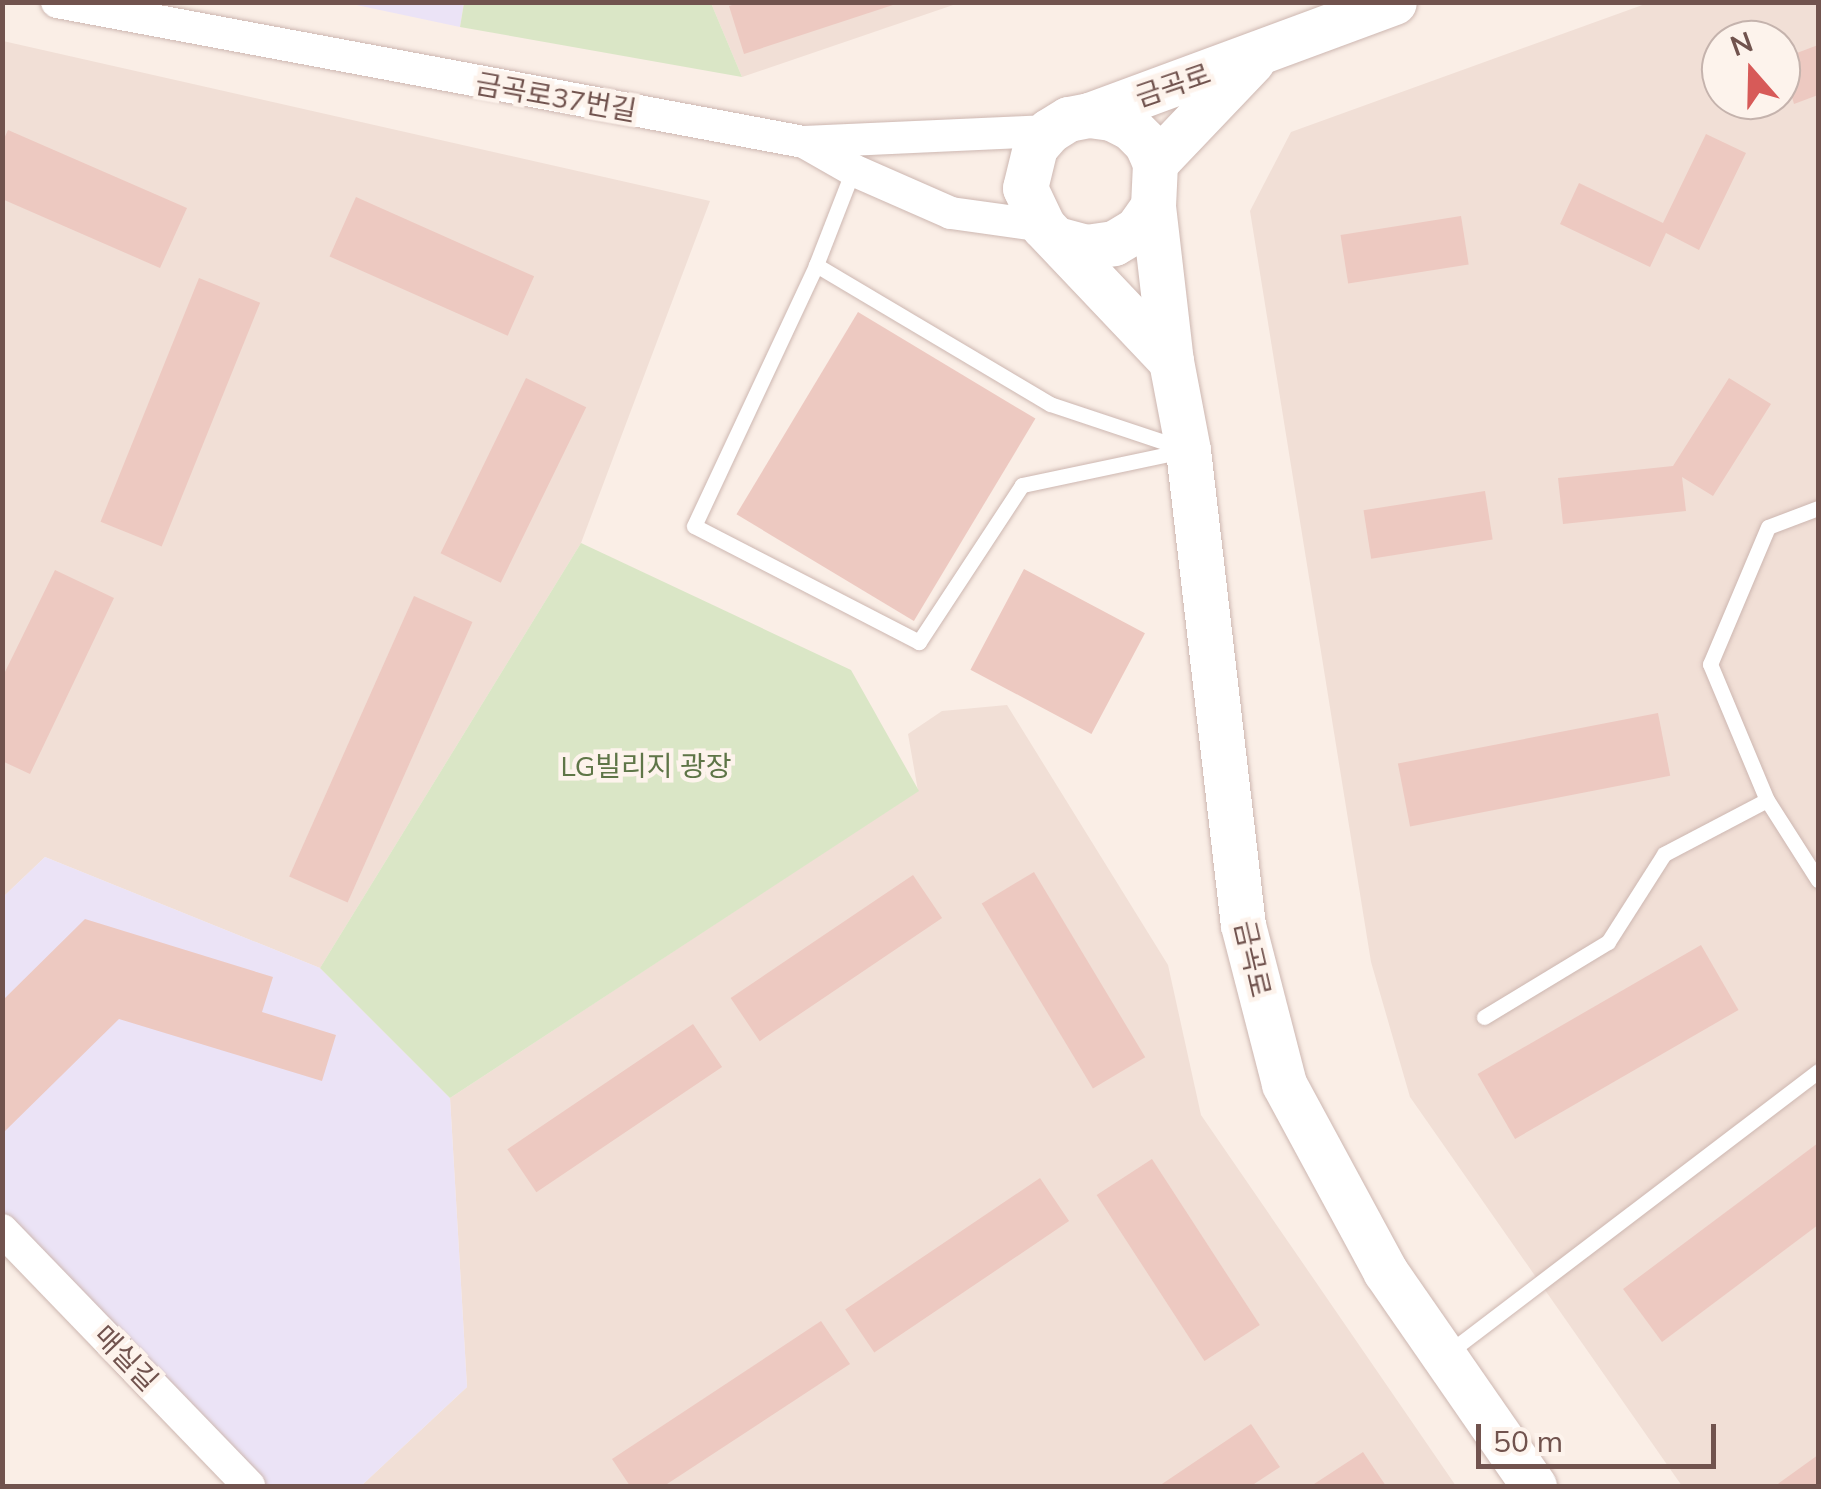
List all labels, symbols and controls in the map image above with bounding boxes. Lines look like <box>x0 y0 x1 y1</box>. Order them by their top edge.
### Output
north arrow <box>1701 20 1801 120</box>
text: N <box>1725 23 1757 63</box>
street label: 금곡로 <box>1131 57 1215 113</box>
street label: 금곡로37번길 <box>473 66 639 128</box>
park label: LG빌리지 광장 <box>561 749 731 783</box>
street label: 금곡로 <box>1228 918 1278 1000</box>
street label: 매실길 <box>87 1319 165 1397</box>
scale bar <box>1481 1404 1721 1466</box>
text: 50 m <box>1493 1422 1563 1460</box>

